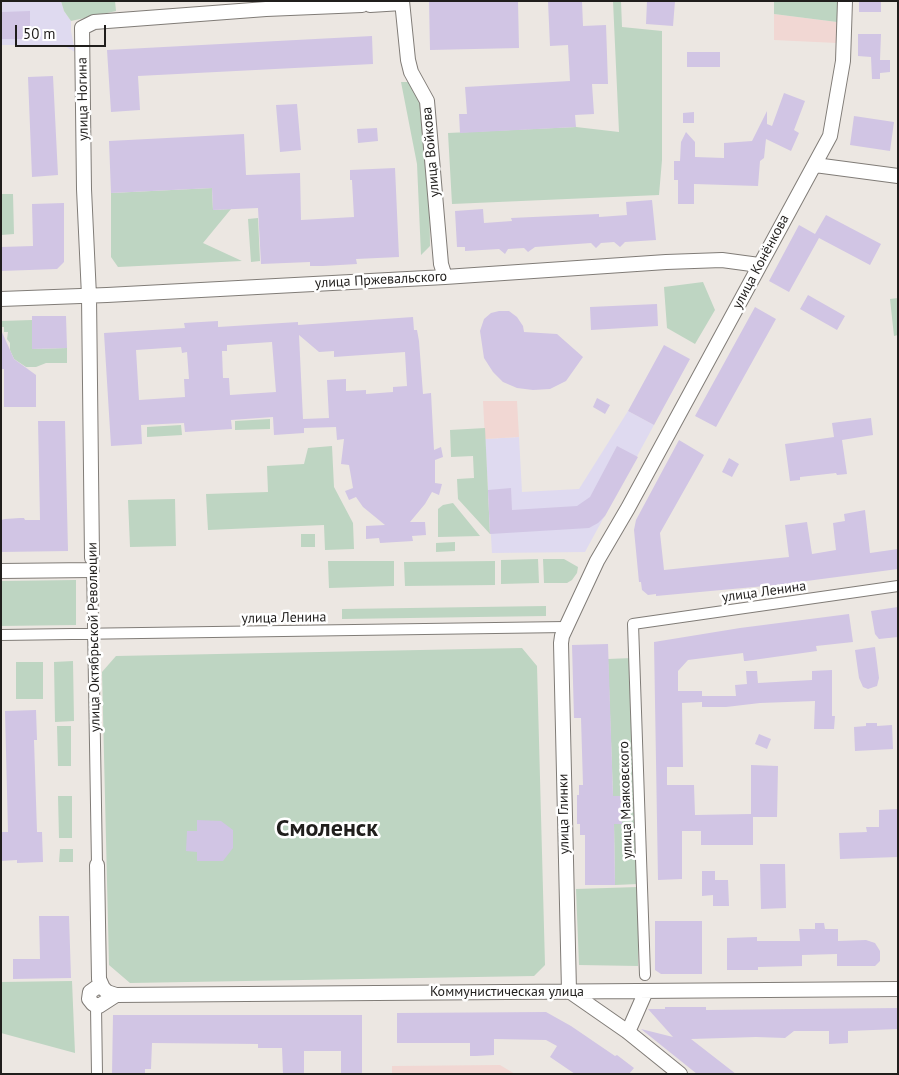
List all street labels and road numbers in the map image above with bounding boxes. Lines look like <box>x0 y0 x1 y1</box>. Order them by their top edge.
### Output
street label: улица Ногина <box>74 57 92 141</box>
street label: улица Войкова <box>419 106 443 198</box>
street label: улица Конёнкова <box>729 212 793 312</box>
street label: улица Пржевальского <box>314 268 448 292</box>
street label: улица Октябрьской Революции <box>84 542 104 732</box>
street label: улица Ленина <box>721 578 807 606</box>
street label: улица Ленина <box>241 609 327 627</box>
street label: улица Маяковского <box>616 741 636 859</box>
street label: улица Глинки <box>555 774 573 854</box>
street label: Коммунистическая улица <box>430 984 584 1000</box>

